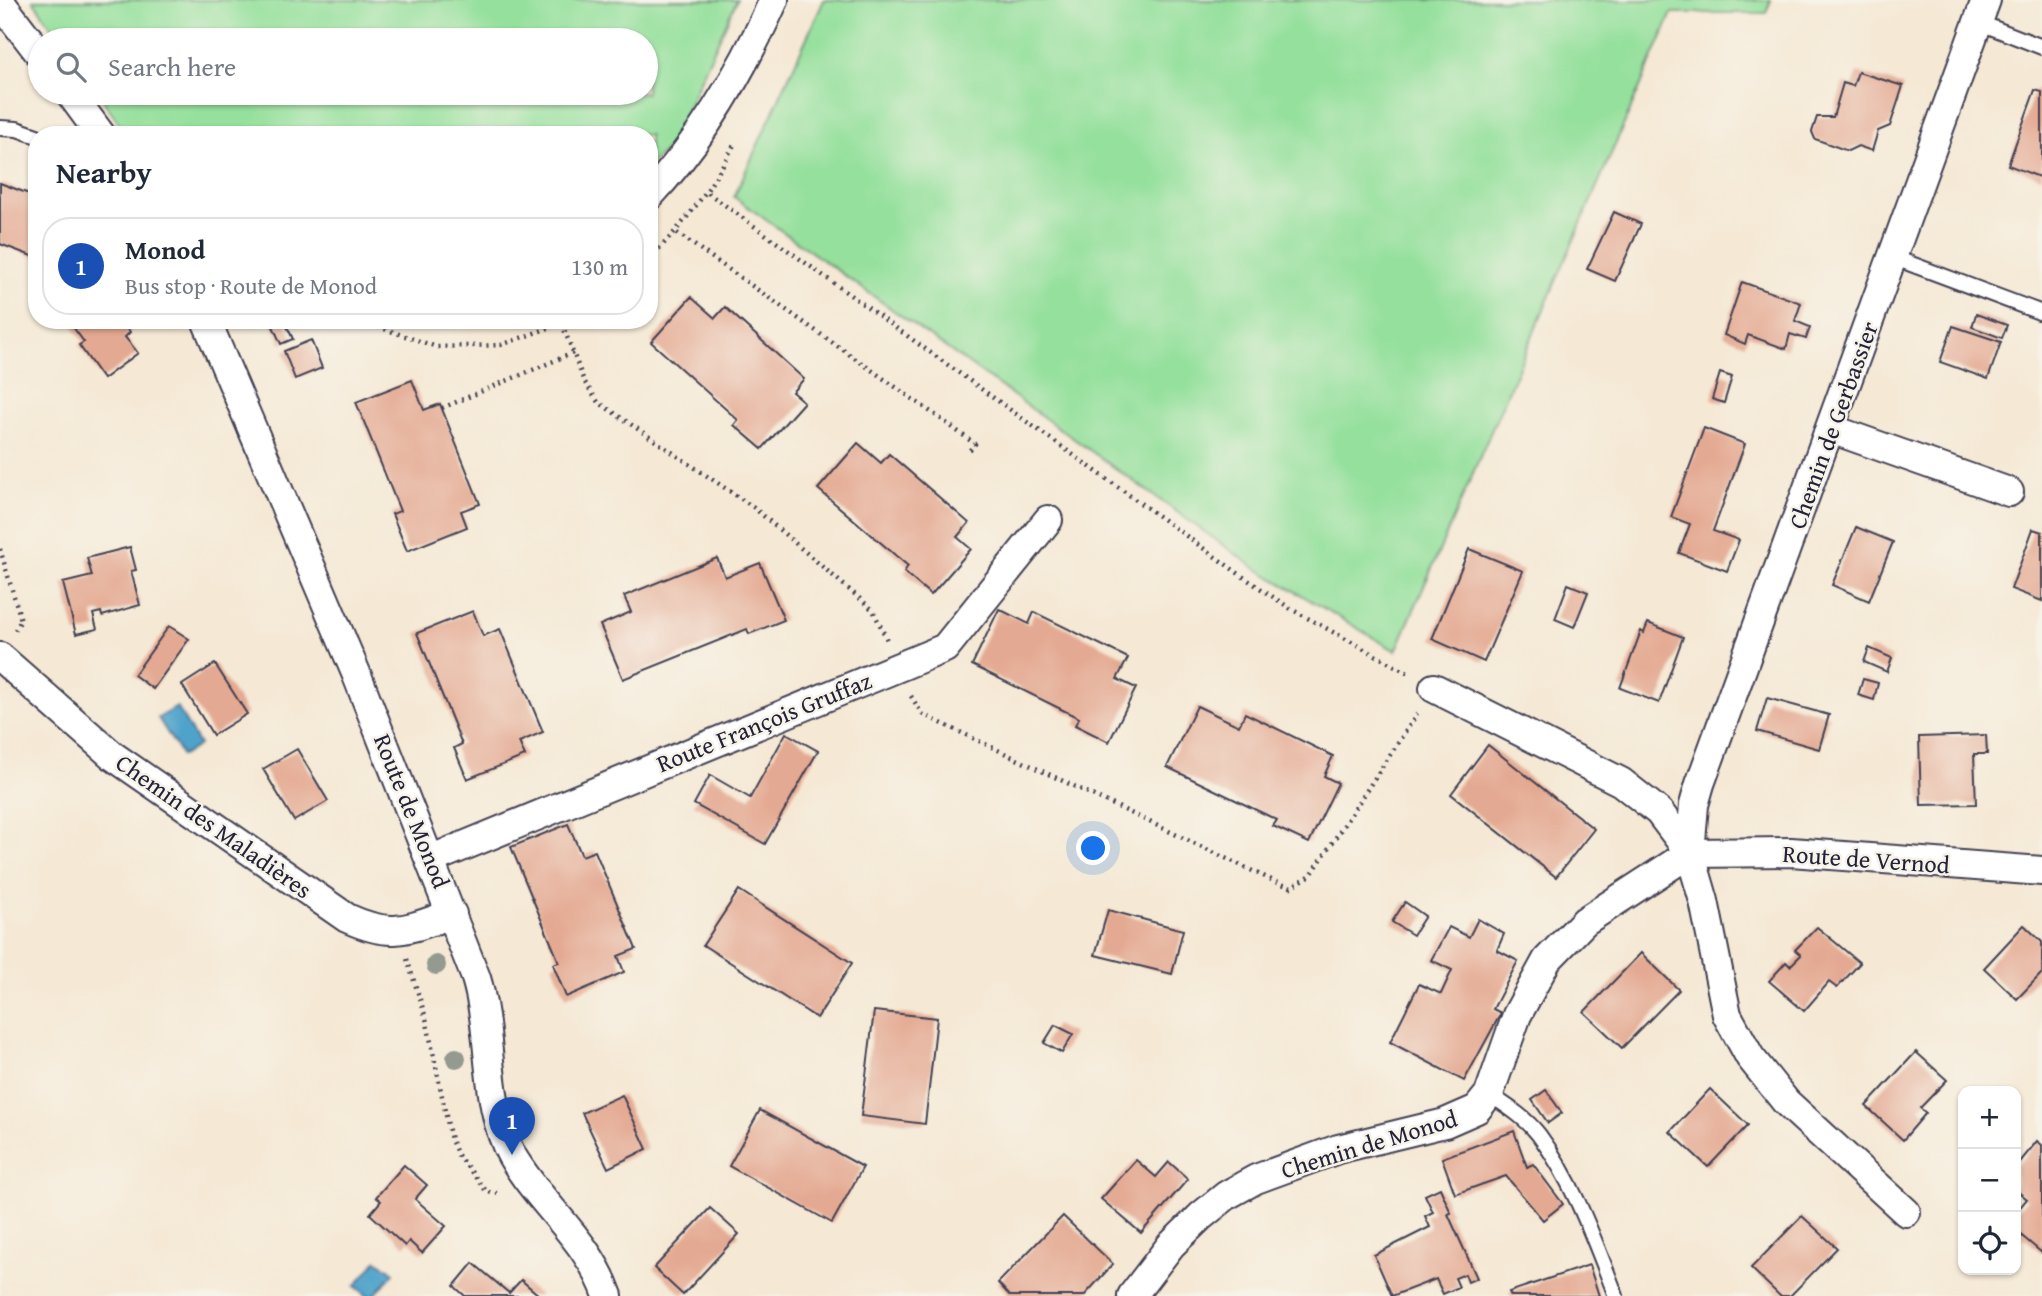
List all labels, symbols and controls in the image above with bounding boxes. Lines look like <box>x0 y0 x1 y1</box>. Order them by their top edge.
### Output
search box <box>28 28 658 105</box>
text: Search here <box>108 47 236 86</box>
icon: search <box>52 48 90 86</box>
text: Nearby <box>56 150 152 194</box>
text: Monod <box>125 230 205 269</box>
text: 1 <box>75 250 87 283</box>
text: 130 m <box>571 250 628 283</box>
text: Bus stop · Route de Monod <box>125 269 377 302</box>
street label: Chemin de Gerbassier <box>1779 316 1887 534</box>
street label: Route François Gruffaz <box>651 663 877 781</box>
street label: Route de Monod <box>365 728 459 894</box>
street label: Chemin des Maladières <box>109 745 319 907</box>
your location <box>1076 831 1110 865</box>
street label: Route de Vernod <box>1781 836 1951 882</box>
map controls <box>1958 1086 2021 1275</box>
button: + <box>1958 1086 2021 1149</box>
pin: 1 <box>489 1097 535 1155</box>
street label: Chemin de Monod <box>1277 1101 1462 1187</box>
button: − <box>1958 1149 2021 1212</box>
button: locate <box>1958 1212 2021 1275</box>

